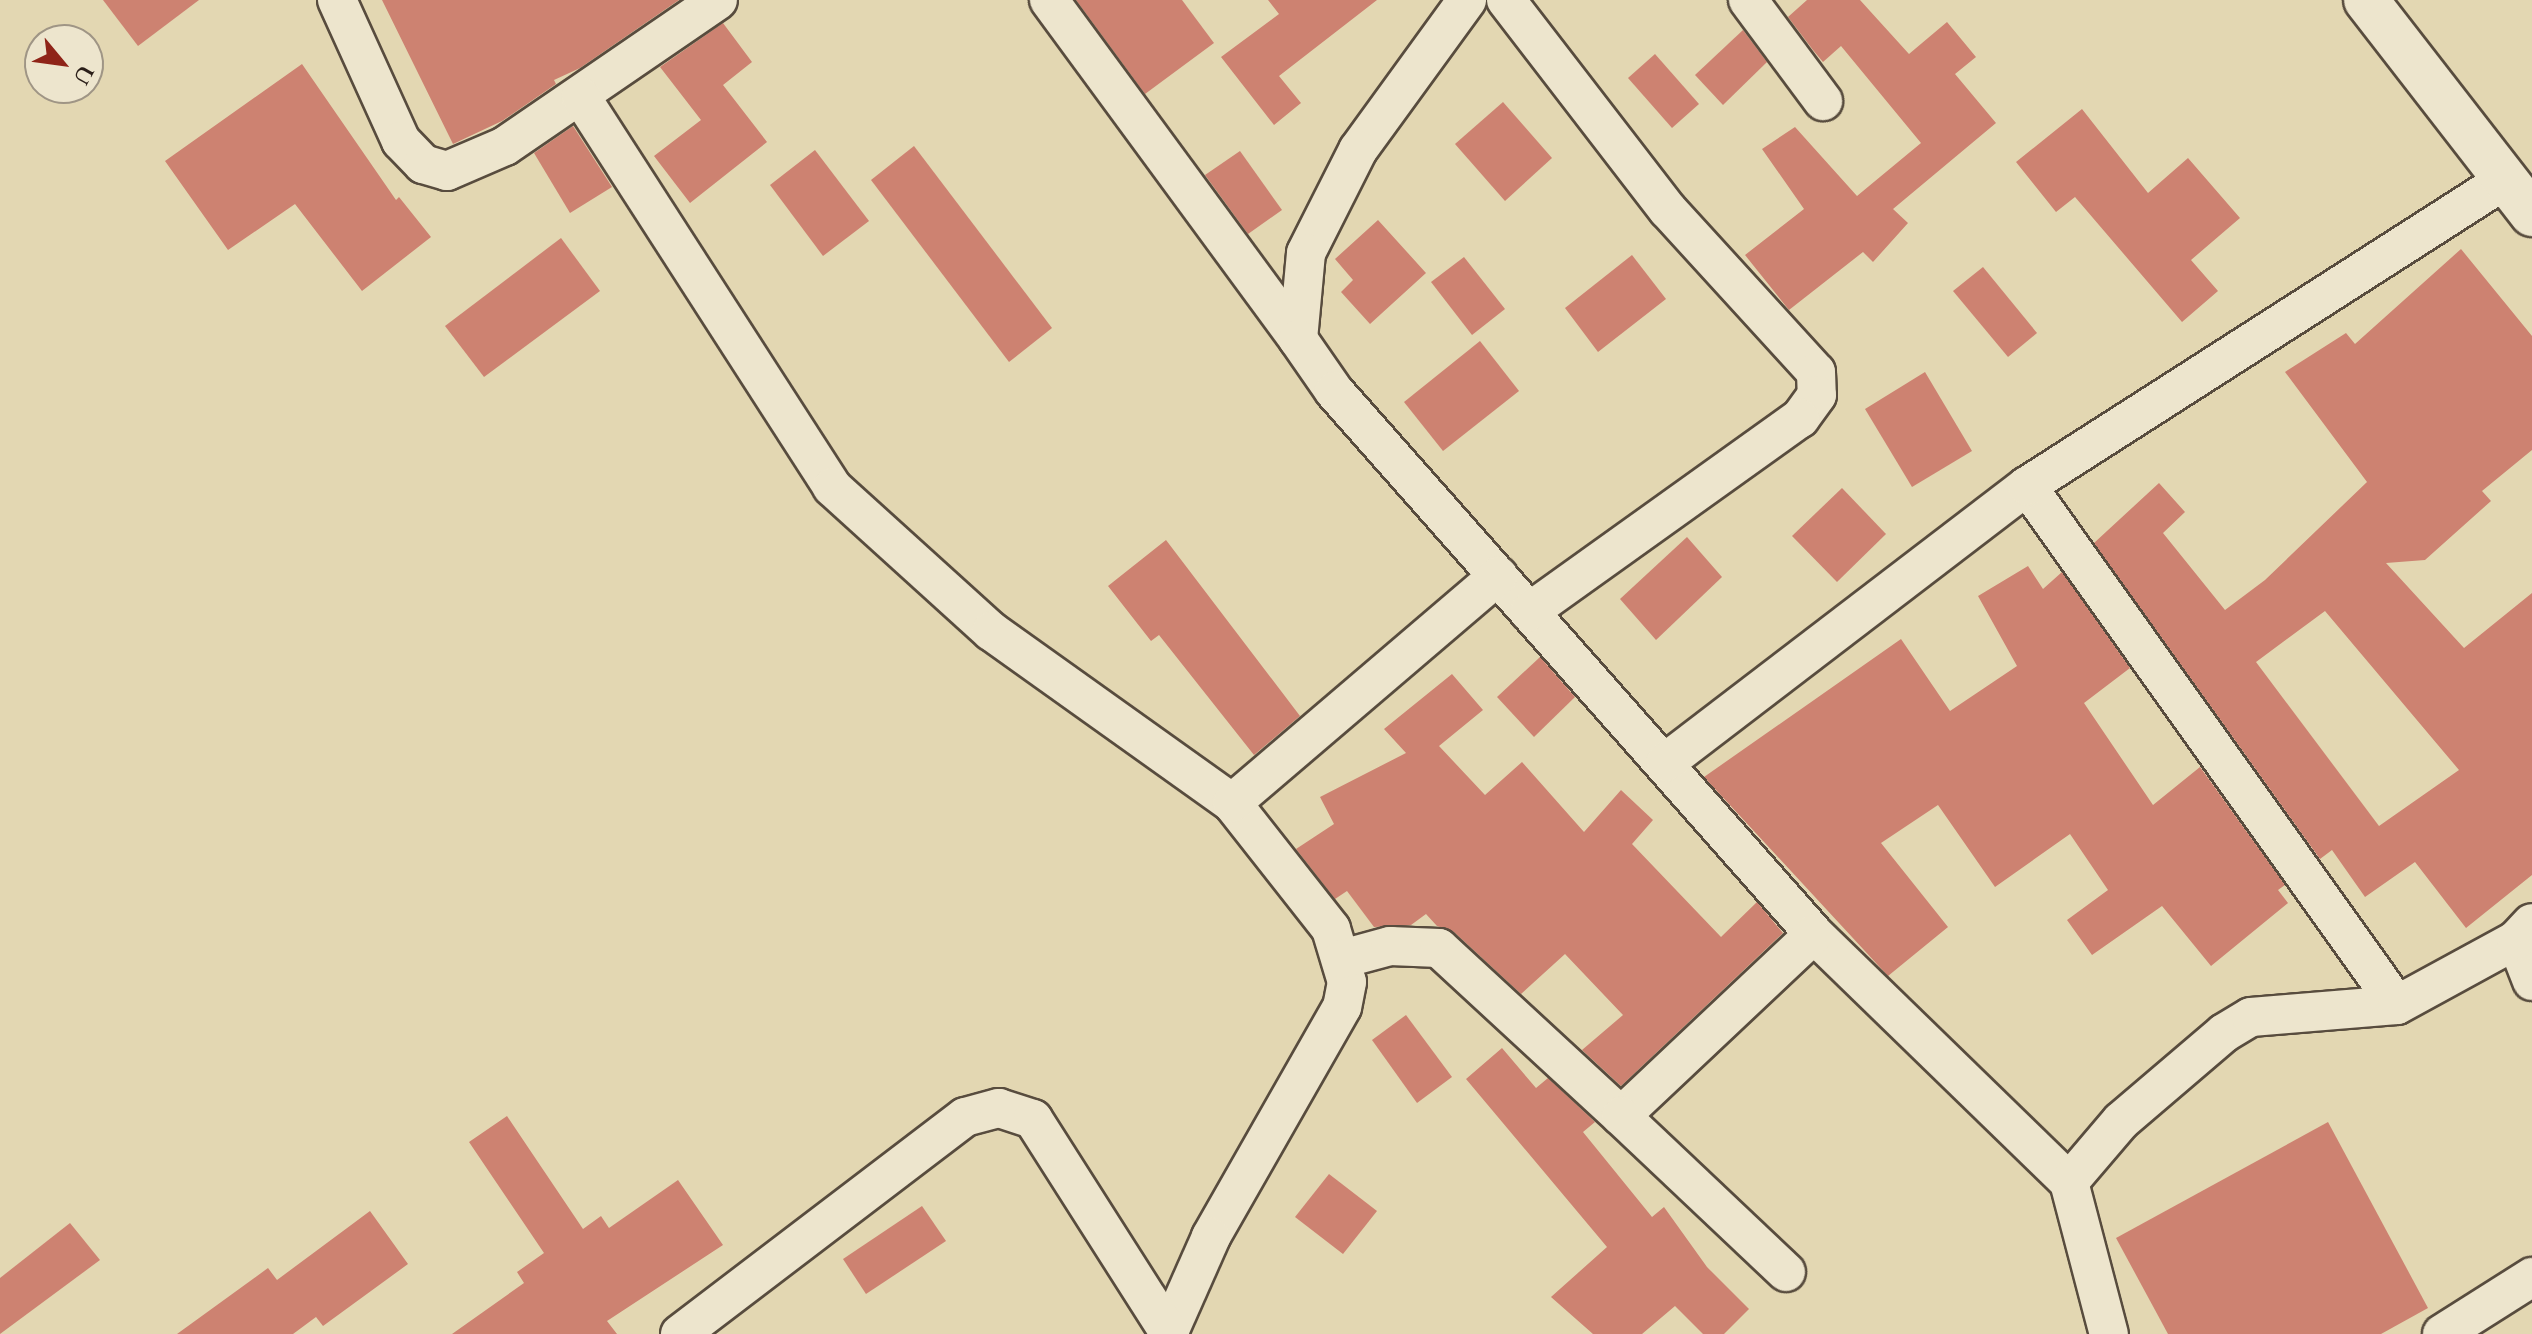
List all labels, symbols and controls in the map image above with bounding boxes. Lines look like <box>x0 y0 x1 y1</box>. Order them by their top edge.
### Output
north arrow <box>24 24 104 104</box>
text: U <box>66 60 101 90</box>

